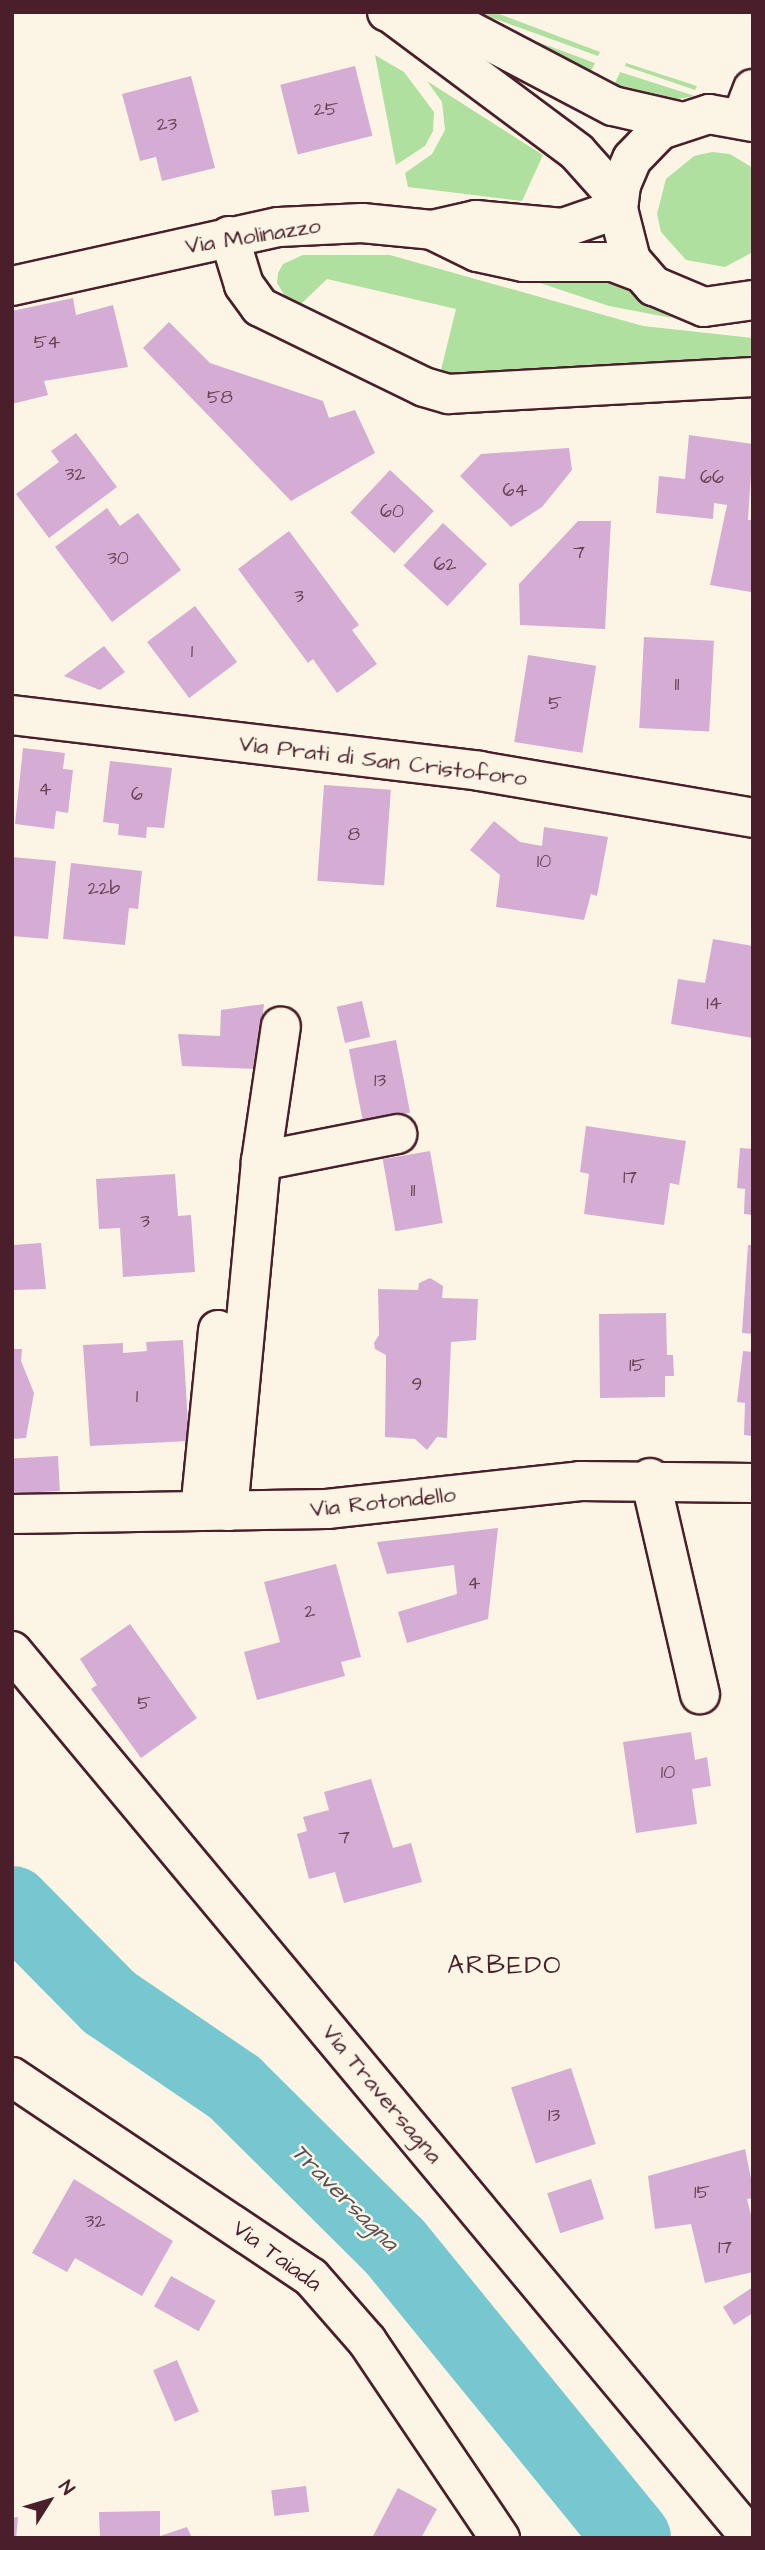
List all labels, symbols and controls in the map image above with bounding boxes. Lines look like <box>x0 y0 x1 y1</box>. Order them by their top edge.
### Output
house number: 25 <box>314 99 338 121</box>
house number: 23 <box>157 114 177 136</box>
street label: Via Molinazzo <box>183 212 323 260</box>
house number: 54 <box>34 332 60 354</box>
house number: 58 <box>207 387 233 409</box>
house number: 32 <box>65 464 85 486</box>
house number: 66 <box>700 467 724 489</box>
house number: 64 <box>503 480 527 502</box>
house number: 60 <box>380 501 404 523</box>
house number: 7 <box>573 542 585 564</box>
house number: 30 <box>107 548 129 570</box>
house number: 62 <box>434 554 456 576</box>
house number: 3 <box>294 586 304 608</box>
house number: 1 <box>191 641 193 663</box>
house number: 11 <box>675 674 679 696</box>
house number: 5 <box>548 693 562 715</box>
street label: Via Prati di San Cristoforo <box>237 730 529 792</box>
house number: 4 <box>39 779 51 801</box>
house number: 6 <box>131 784 143 806</box>
house number: 8 <box>348 824 360 846</box>
house number: 10 <box>537 851 551 873</box>
house number: 22b <box>88 878 120 900</box>
house number: 14 <box>706 993 722 1015</box>
house number: 13 <box>374 1070 386 1092</box>
house number: 17 <box>623 1167 637 1189</box>
house number: 11 <box>411 1180 415 1202</box>
house number: 3 <box>140 1211 150 1233</box>
house number: 15 <box>629 1355 645 1377</box>
house number: 9 <box>412 1374 422 1396</box>
house number: 1 <box>136 1386 138 1408</box>
street label: Via Rotondello <box>309 1481 457 1523</box>
house number: 4 <box>468 1573 480 1595</box>
house number: 2 <box>305 1601 315 1623</box>
house number: 5 <box>137 1693 151 1715</box>
house number: 10 <box>661 1762 675 1784</box>
house number: 7 <box>338 1827 350 1849</box>
district label: ARBEDO <box>448 1950 562 1982</box>
street label: Via Traversagna <box>316 2019 448 2169</box>
house number: 13 <box>548 2105 560 2127</box>
water label: Traversagna <box>284 2138 404 2258</box>
house number: 15 <box>694 2182 710 2204</box>
house number: 32 <box>85 2211 105 2233</box>
street label: Via Taiada <box>227 2214 327 2298</box>
house number: 17 <box>718 2237 732 2259</box>
north arrow <box>14 2466 84 2536</box>
text: N <box>52 2475 81 2501</box>

